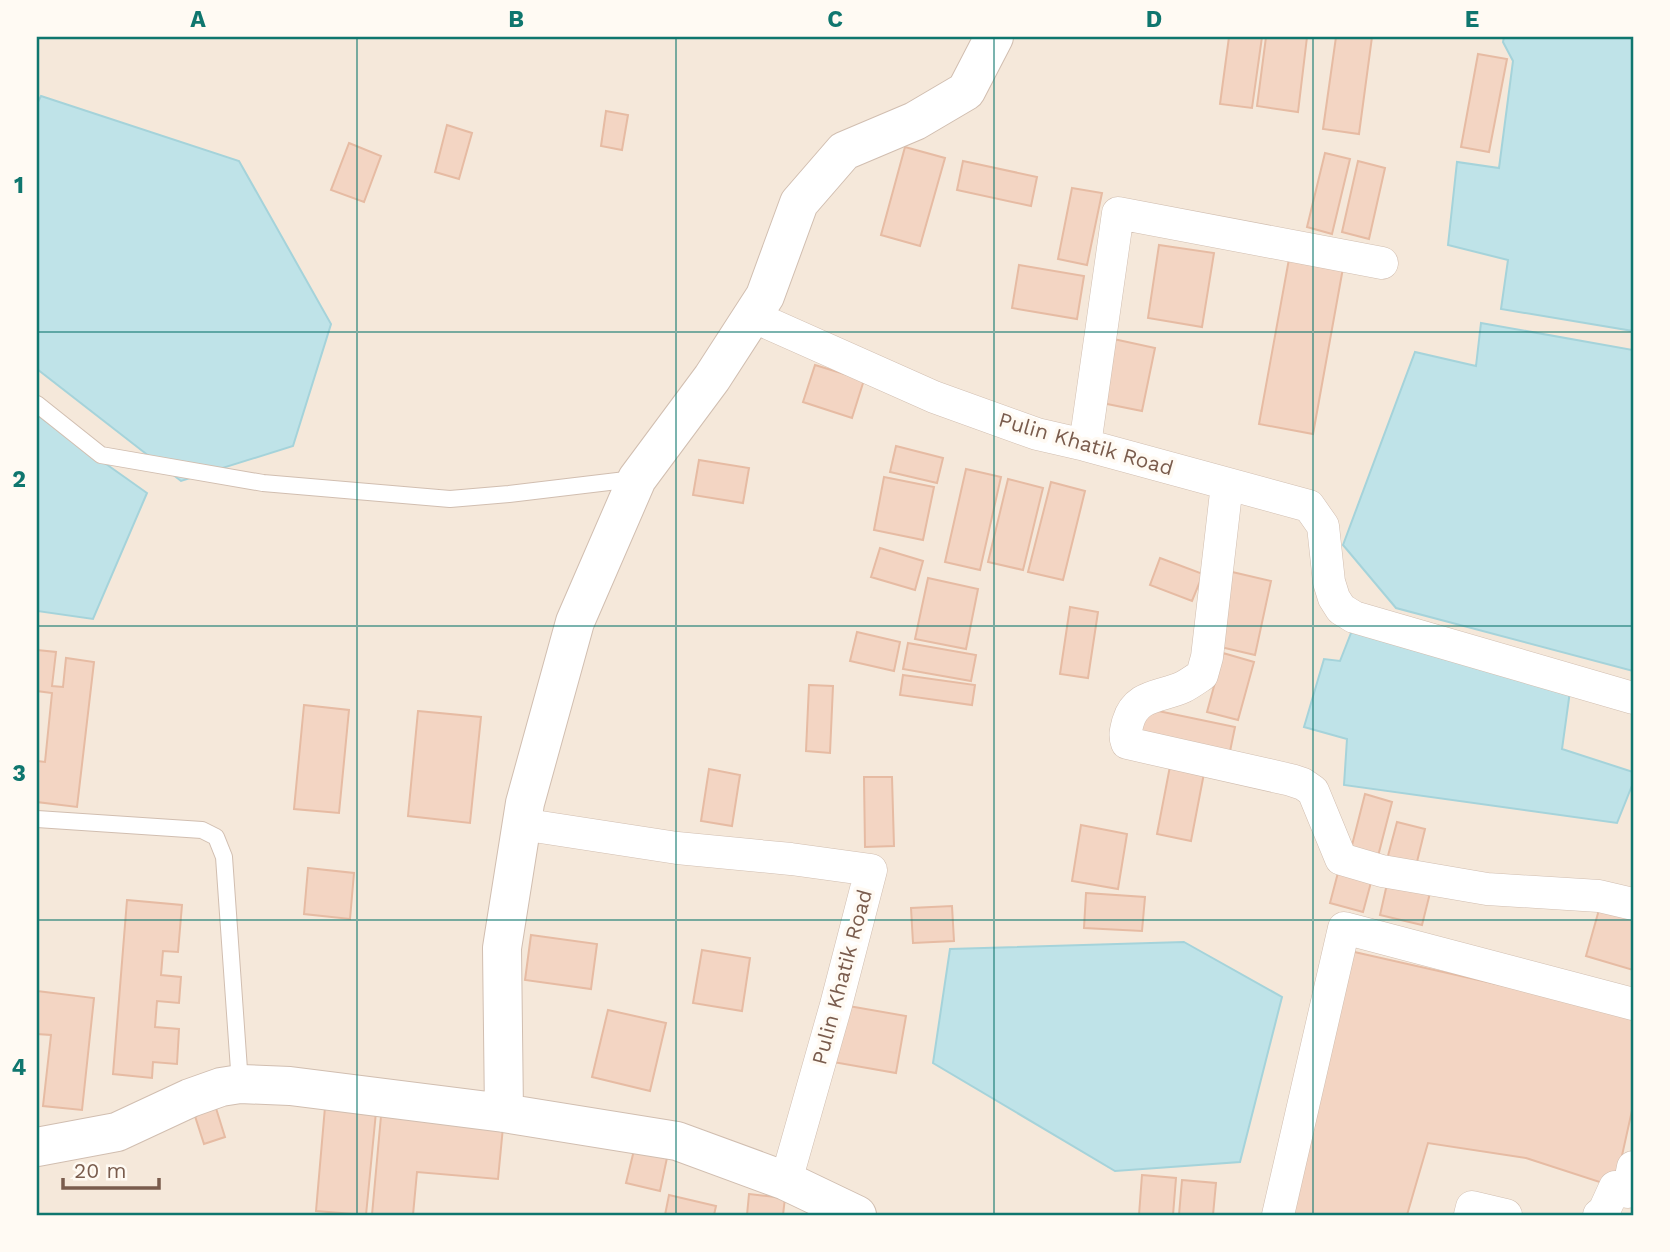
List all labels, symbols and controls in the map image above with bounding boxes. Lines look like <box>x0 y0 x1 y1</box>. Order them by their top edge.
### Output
text: A <box>190 6 206 33</box>
text: B <box>508 6 524 33</box>
text: C <box>827 6 843 33</box>
text: D <box>1146 6 1162 33</box>
text: E <box>1465 6 1479 33</box>
text: 1 <box>14 172 24 199</box>
street label: Pulin Khatik Road <box>996 407 1176 480</box>
text: 2 <box>12 466 26 493</box>
text: 3 <box>12 760 26 787</box>
street label: Pulin Khatik Road <box>806 886 877 1067</box>
text: 4 <box>12 1054 27 1081</box>
scale bar <box>63 1147 159 1191</box>
text: 20 m <box>74 1158 126 1183</box>

